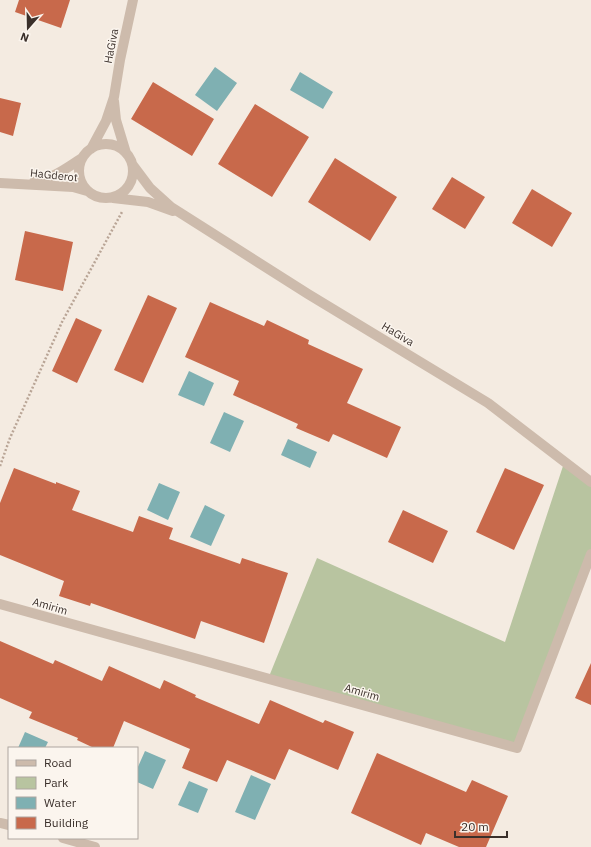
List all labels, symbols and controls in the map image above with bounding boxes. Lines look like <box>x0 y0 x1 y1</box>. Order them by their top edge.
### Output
north arrow <box>8 8 48 48</box>
street label: HaGiva <box>101 27 121 65</box>
text: N <box>18 29 31 45</box>
street label: HaGderot <box>30 166 79 184</box>
street label: HaGiva <box>379 319 417 349</box>
street label: Amirim <box>31 594 69 618</box>
street label: Amirim <box>343 680 381 704</box>
legend <box>8 747 138 839</box>
text: Road <box>44 755 72 770</box>
text: Park <box>44 775 69 790</box>
text: Water <box>44 795 77 810</box>
scale bar <box>455 813 507 839</box>
text: Building <box>44 815 89 830</box>
text: 20 m <box>461 819 489 834</box>

